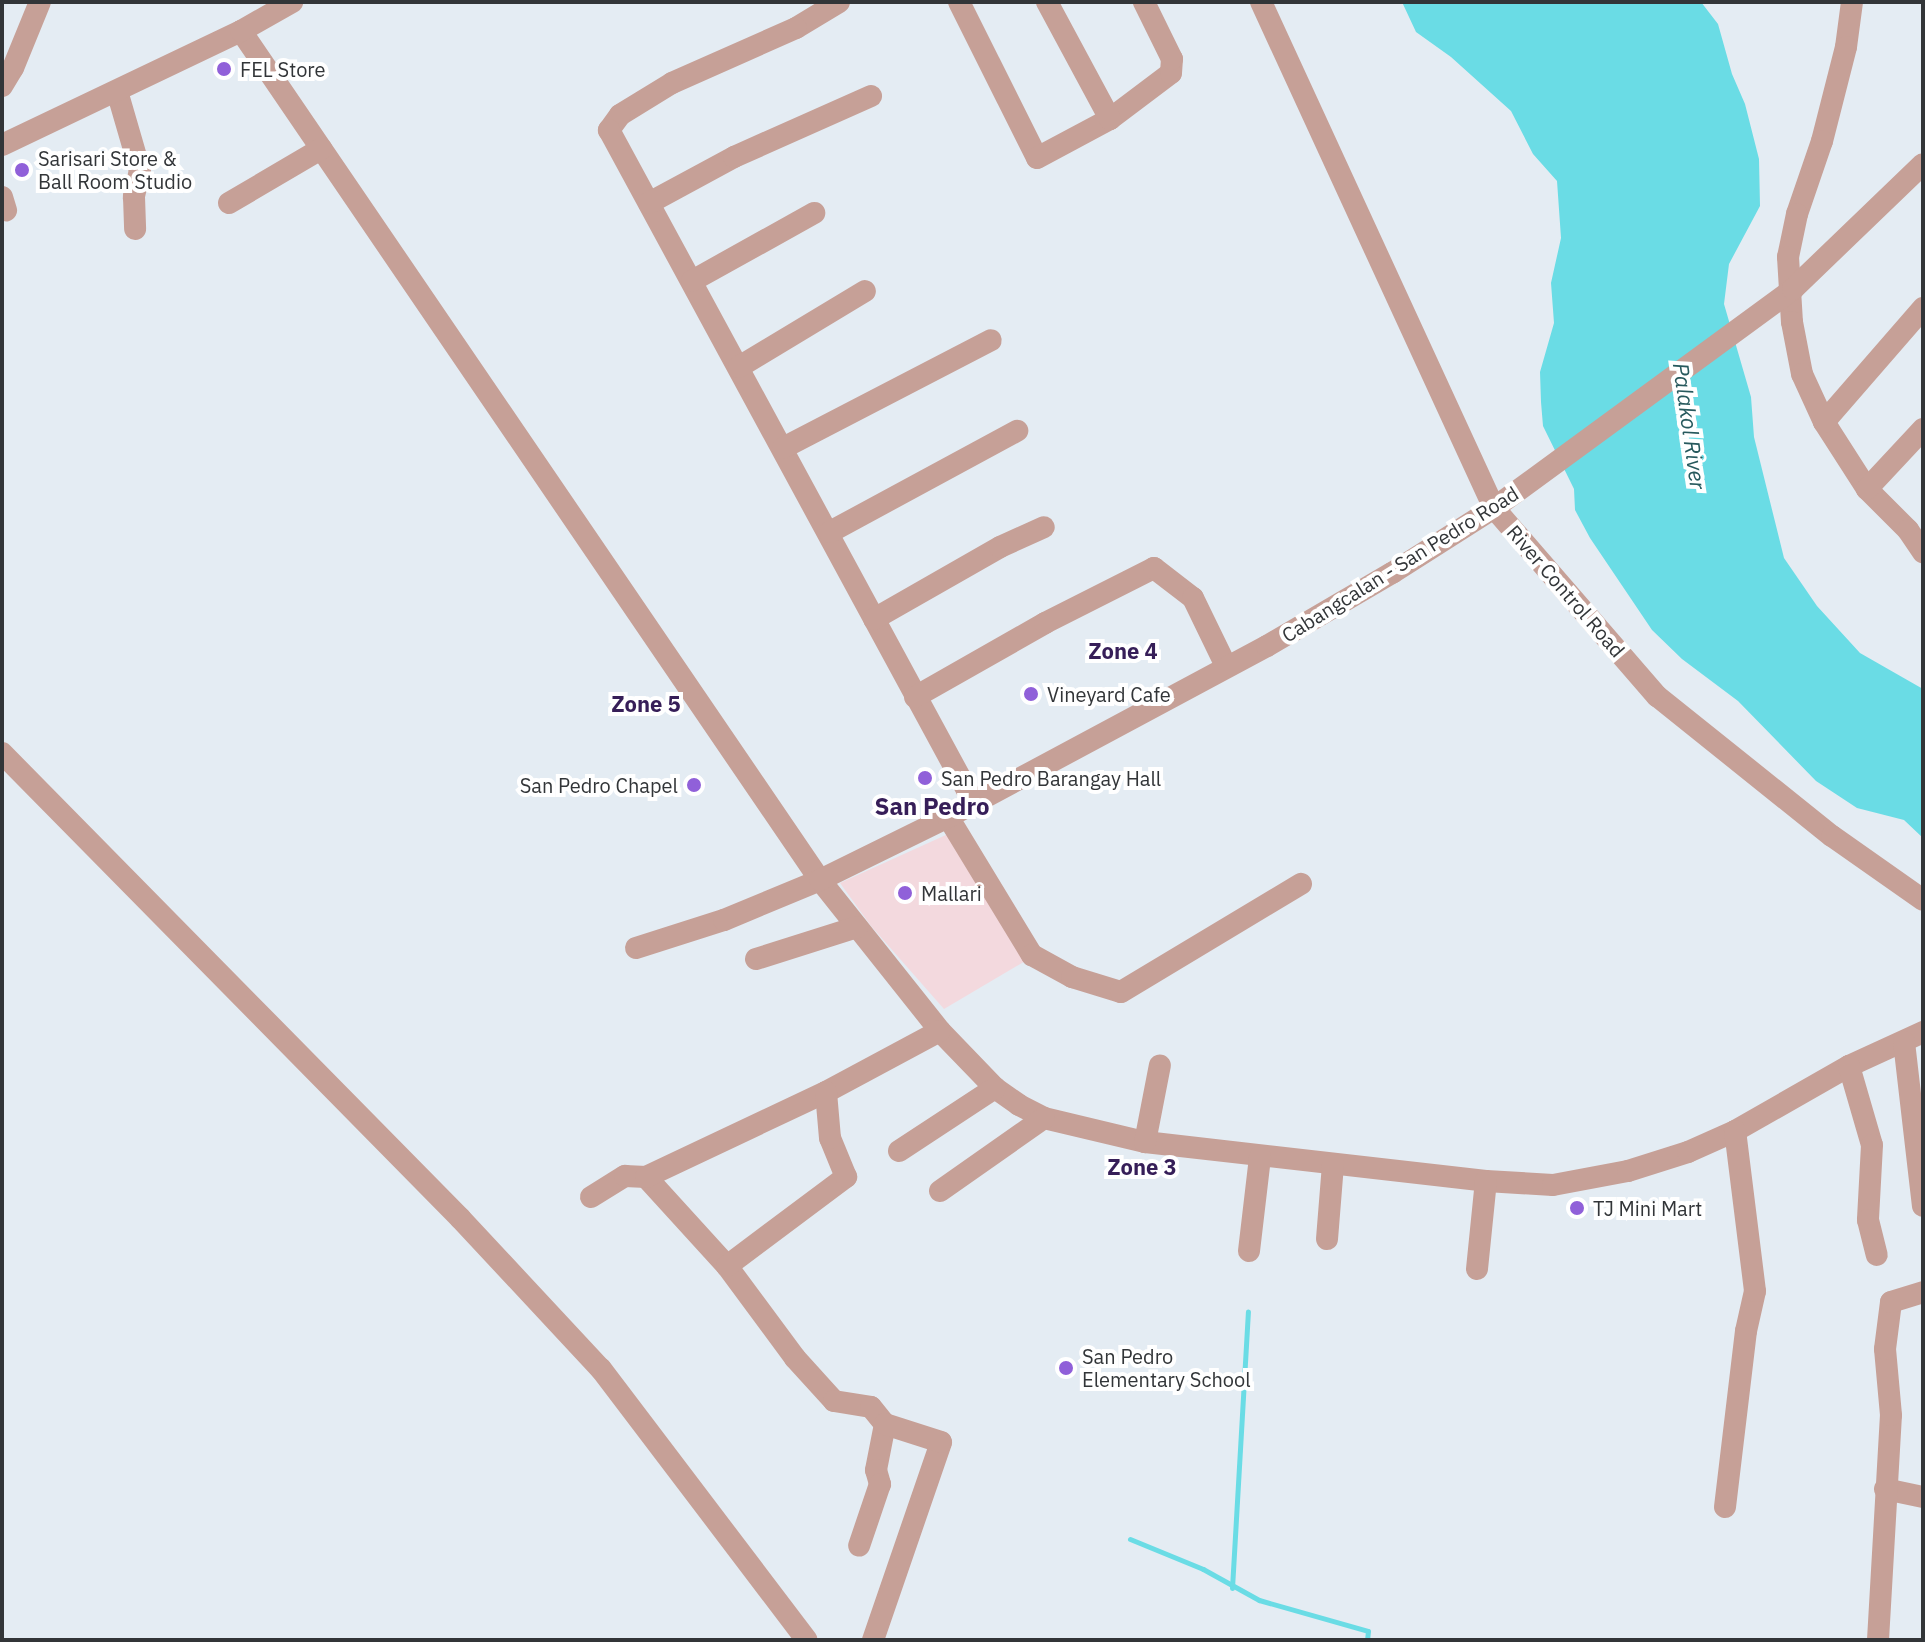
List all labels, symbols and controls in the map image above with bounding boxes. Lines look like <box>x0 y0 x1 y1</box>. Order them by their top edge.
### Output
place label: FEL Store <box>240 57 326 81</box>
marker: FEL Store <box>215 60 233 78</box>
place label: Sarisari Store & Ball Room Studio <box>38 146 192 193</box>
marker: Sarisari Store & Ball Room Studio <box>13 161 31 179</box>
water label: Palakol River <box>1668 361 1712 491</box>
street label: Cabangcalan - San Pedro Road <box>1277 481 1523 647</box>
street label: River Control Road <box>1502 520 1630 662</box>
district label: Zone 4 <box>1088 638 1158 664</box>
place label: Vineyard Cafe <box>1047 682 1171 706</box>
marker: Vineyard Cafe <box>1022 685 1040 703</box>
district label: Zone 5 <box>611 691 681 717</box>
place label: San Pedro Barangay Hall <box>941 766 1161 790</box>
marker: San Pedro Barangay Hall <box>916 769 934 787</box>
place label: San Pedro Chapel <box>520 773 678 797</box>
marker: San Pedro Chapel <box>685 776 703 794</box>
district label: San Pedro <box>874 793 990 821</box>
place label: Mallari <box>921 881 982 905</box>
marker: Mallari <box>896 884 914 902</box>
district label: Zone 3 <box>1107 1154 1177 1180</box>
place label: TJ Mini Mart <box>1593 1196 1702 1220</box>
marker: TJ Mini Mart <box>1568 1199 1586 1217</box>
place label: San Pedro Elementary School <box>1082 1344 1251 1391</box>
marker: San Pedro Elementary School <box>1057 1359 1075 1377</box>

